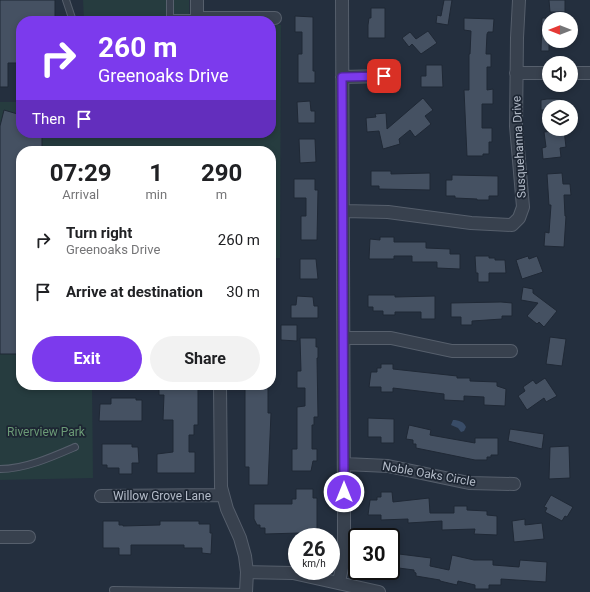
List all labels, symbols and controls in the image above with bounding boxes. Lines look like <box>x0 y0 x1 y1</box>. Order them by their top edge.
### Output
north arrow <box>542 12 578 48</box>
map controls <box>542 12 578 136</box>
text: 260 m <box>98 31 177 64</box>
icon: right <box>32 32 84 84</box>
button: sound <box>542 56 578 92</box>
pin <box>367 59 401 93</box>
text: Greenoaks Drive <box>98 65 229 86</box>
icon: arrive <box>373 65 395 87</box>
street label: Susquehanna Drive <box>509 95 529 199</box>
button: layers <box>542 100 578 136</box>
icon: arrive <box>73 108 95 130</box>
text: Then <box>32 110 65 128</box>
text: 07:29 <box>50 159 112 187</box>
text: 1 <box>149 159 163 187</box>
text: 290 <box>201 159 242 187</box>
text: Arrival <box>62 187 99 202</box>
text: min <box>145 187 167 202</box>
text: m <box>216 187 227 202</box>
text: Turn right <box>66 224 132 242</box>
icon: right <box>32 229 54 251</box>
text: 260 m <box>218 231 260 249</box>
text: Greenoaks Drive <box>66 242 160 257</box>
icon: arrive <box>32 281 54 303</box>
text: Arrive at destination <box>66 283 203 301</box>
text: 30 m <box>226 283 260 301</box>
button: Exit <box>32 336 142 382</box>
button: Share <box>150 336 260 382</box>
park label: Riverview Park <box>7 425 86 439</box>
street label: Noble Oaks Circle <box>381 459 477 489</box>
position arrow <box>323 471 365 513</box>
street label: Willow Grove Lane <box>113 489 211 503</box>
speed limit sign: 30 <box>348 528 400 580</box>
text: 26 <box>303 537 325 561</box>
text: km/h <box>302 558 326 569</box>

